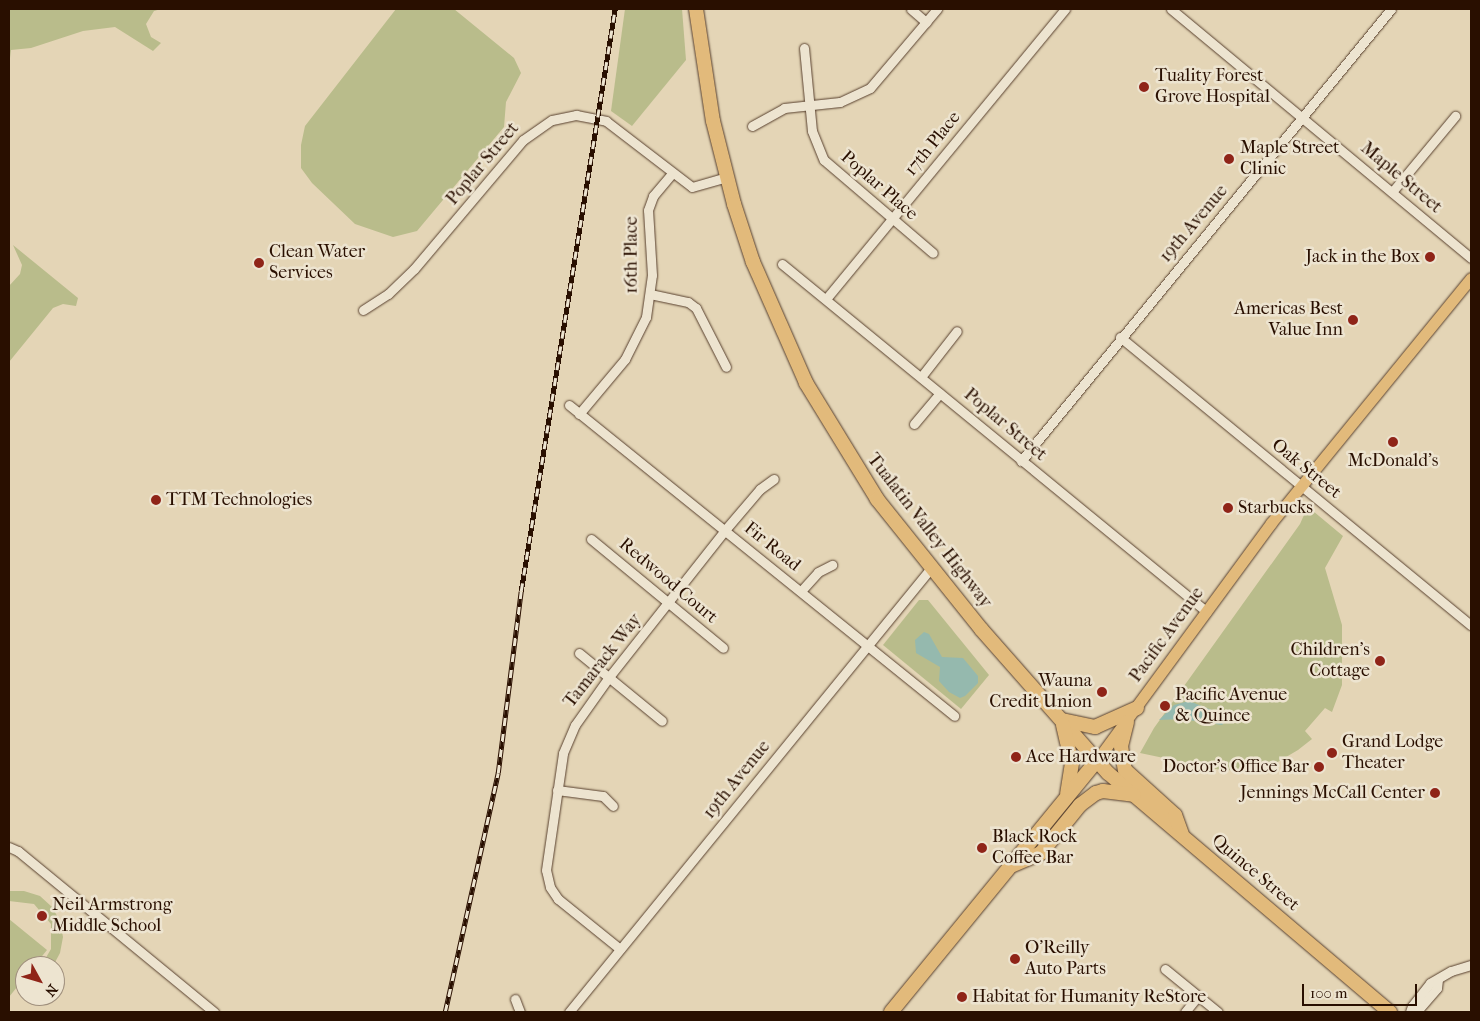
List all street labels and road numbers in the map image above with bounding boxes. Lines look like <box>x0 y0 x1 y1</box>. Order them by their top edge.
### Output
street label: 17th Place <box>901 107 965 181</box>
street label: Poplar Street <box>442 118 524 210</box>
street label: Maple Street <box>1356 138 1446 218</box>
street label: Poplar Place <box>836 147 922 225</box>
street label: 19th Avenue <box>1155 181 1233 267</box>
street label: 16th Place <box>621 216 643 294</box>
street label: Poplar Street <box>959 384 1051 466</box>
street label: Oak Street <box>1267 434 1345 504</box>
street label: Tualatin Valley Highway <box>862 449 996 613</box>
street label: Fir Road <box>739 518 805 576</box>
street label: Redwood Court <box>614 534 722 628</box>
street label: Pacific Avenue <box>1125 583 1209 687</box>
street label: Tamarack Way <box>560 610 646 712</box>
street label: 19th Avenue <box>699 737 775 823</box>
street label: Quince Street <box>1207 830 1303 916</box>

